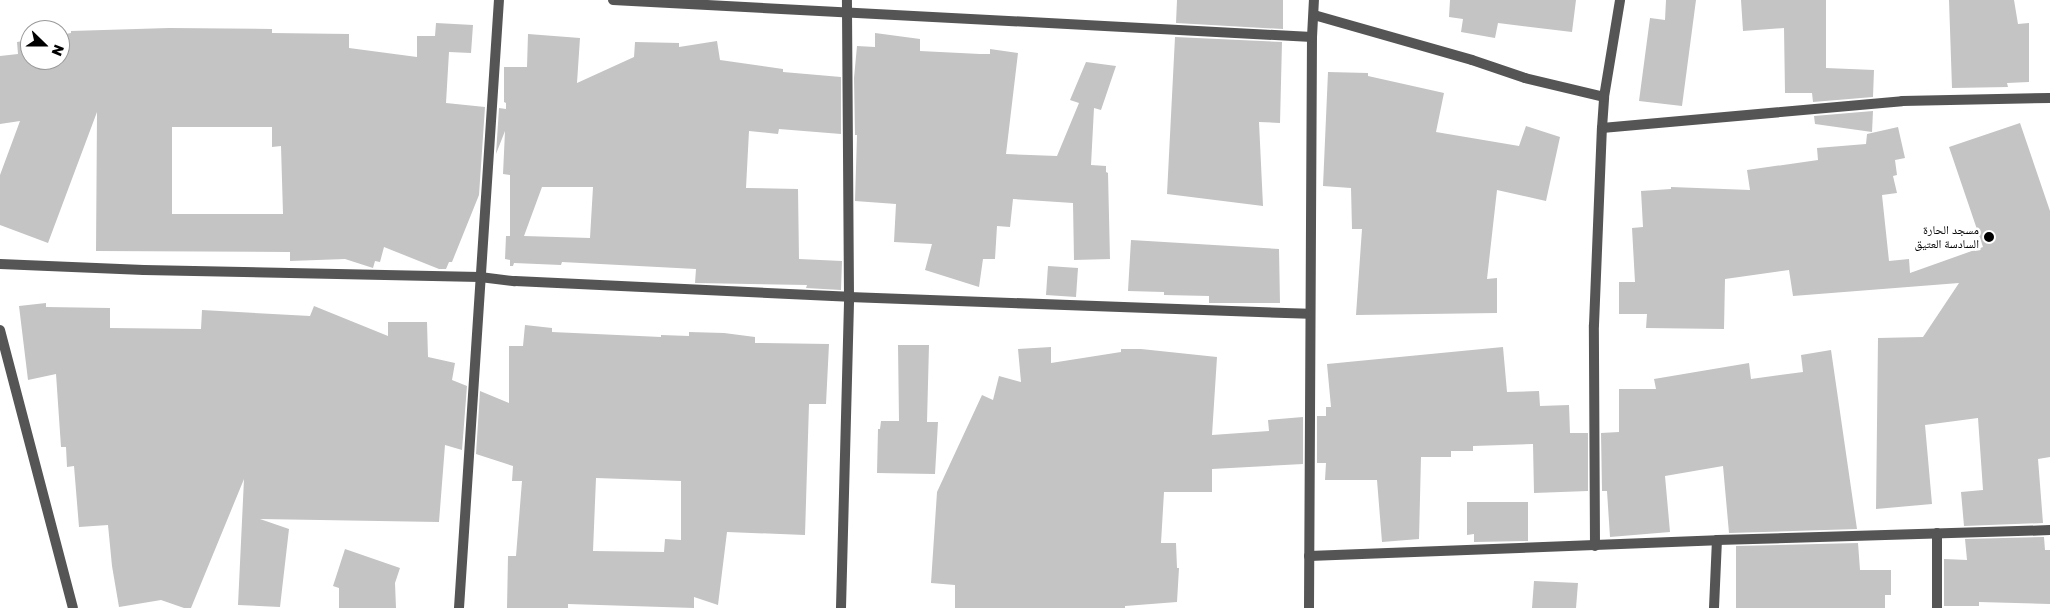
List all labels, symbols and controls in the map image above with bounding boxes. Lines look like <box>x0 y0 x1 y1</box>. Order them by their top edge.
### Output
north arrow <box>20 20 70 70</box>
text: N <box>49 42 68 59</box>
place label: مسجد الحارة السادسة العتيق <box>1915 223 1979 251</box>
marker: مسجد الحارة السادسة العتيق <box>1983 231 1995 243</box>

